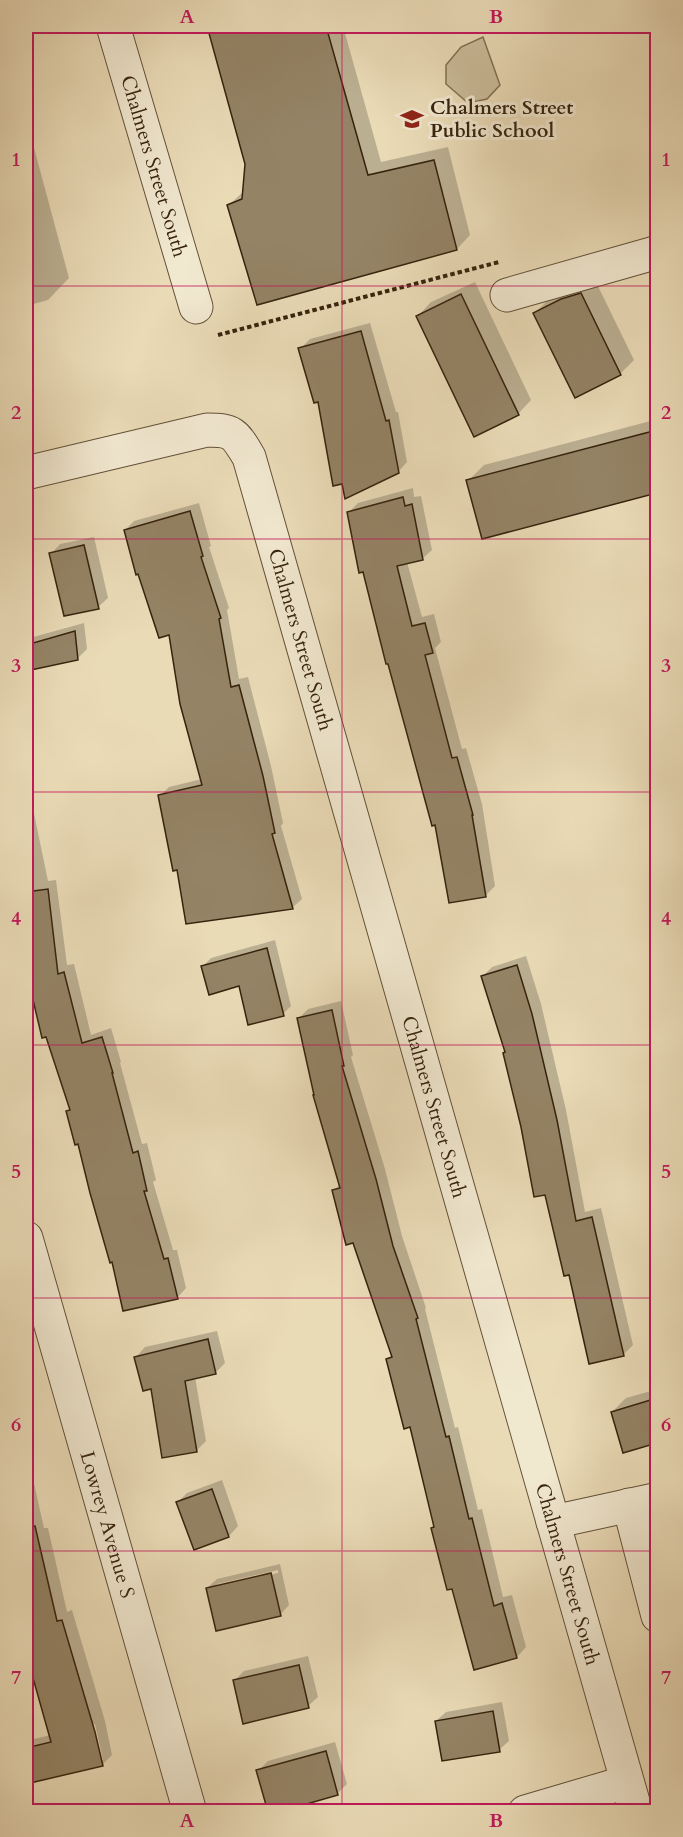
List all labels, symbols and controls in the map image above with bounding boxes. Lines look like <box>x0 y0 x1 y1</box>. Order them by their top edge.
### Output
text: A <box>179 3 195 30</box>
text: B <box>489 3 503 30</box>
street label: Chalmers Street South <box>115 72 194 260</box>
place label: Chalmers Street Public School <box>430 94 573 144</box>
school or university icon: Chalmers Street Public School <box>399 106 425 132</box>
text: 1 <box>11 146 21 173</box>
text: 1 <box>661 146 671 173</box>
text: 2 <box>11 399 21 426</box>
text: 2 <box>661 399 671 426</box>
street label: Chalmers Street South <box>262 545 340 734</box>
text: 3 <box>11 652 21 679</box>
text: 3 <box>661 652 671 679</box>
text: 4 <box>11 905 21 932</box>
text: 4 <box>661 905 671 932</box>
street label: Chalmers Street South <box>396 1013 473 1201</box>
text: 5 <box>11 1158 21 1185</box>
text: 5 <box>661 1158 671 1185</box>
text: 6 <box>11 1411 21 1438</box>
text: 6 <box>661 1411 671 1438</box>
street label: Lowrey Avenue S <box>74 1448 142 1601</box>
street label: Chalmers Street South <box>529 1480 607 1668</box>
text: 7 <box>11 1664 21 1691</box>
text: 7 <box>661 1664 671 1691</box>
text: A <box>179 1807 195 1834</box>
text: B <box>489 1807 503 1834</box>

